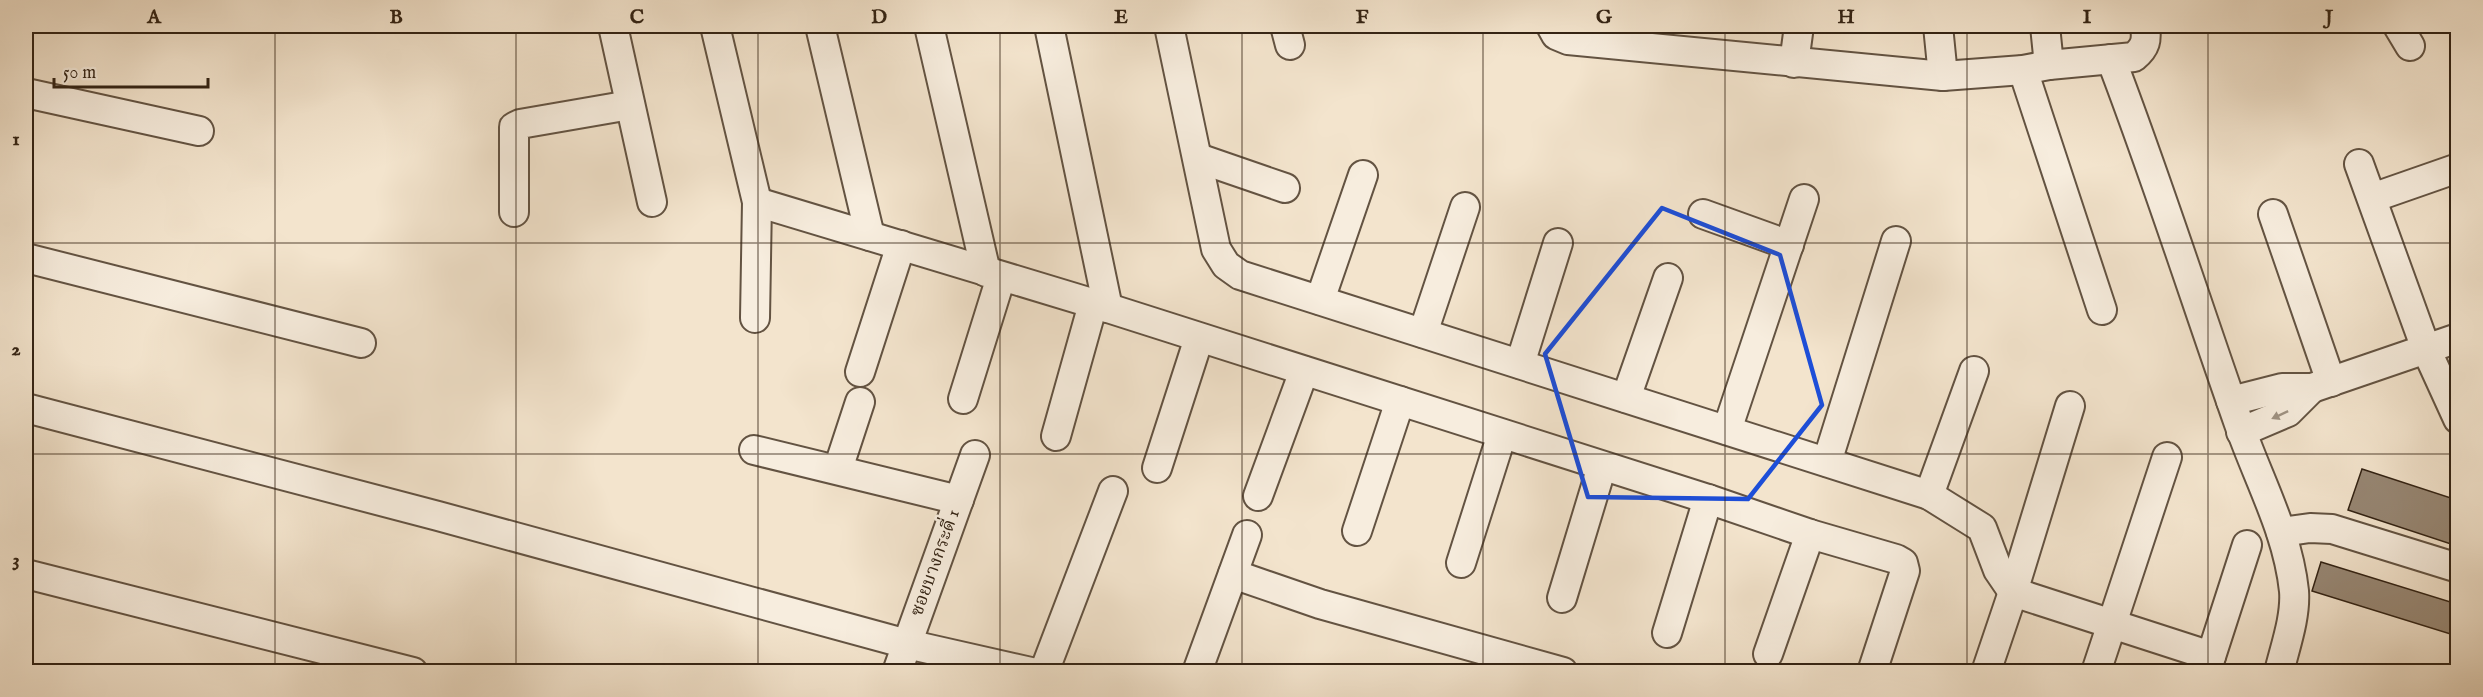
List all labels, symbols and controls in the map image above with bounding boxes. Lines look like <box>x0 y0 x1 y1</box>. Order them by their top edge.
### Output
text: A <box>146 5 162 30</box>
text: B <box>389 5 403 30</box>
text: C <box>630 5 644 30</box>
text: D <box>871 5 887 30</box>
text: E <box>1114 5 1128 30</box>
text: F <box>1356 5 1369 30</box>
text: G <box>1596 5 1613 30</box>
text: H <box>1837 5 1855 30</box>
text: I <box>2083 5 2092 30</box>
text: J <box>2322 5 2334 30</box>
scale bar <box>54 51 208 89</box>
text: 50 m <box>63 62 96 85</box>
text: 1 <box>12 127 20 152</box>
text: 2 <box>11 337 21 362</box>
one-way arrow <box>2271 410 2289 420</box>
street label: ซอยบางกระดี่ 1 <box>902 505 966 620</box>
text: 3 <box>12 548 20 573</box>

